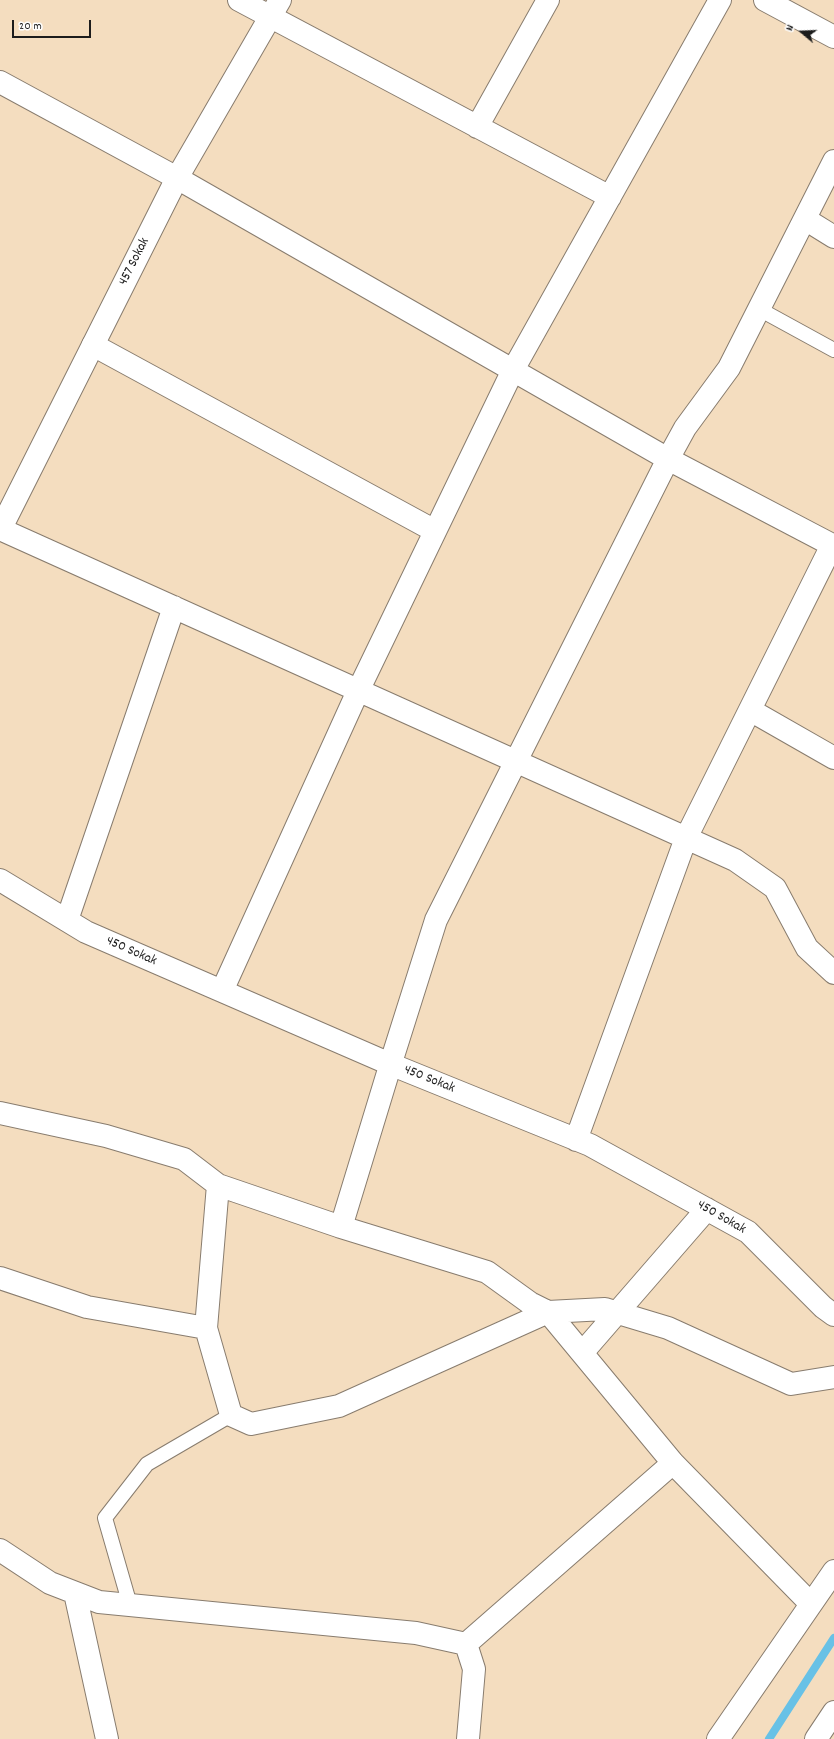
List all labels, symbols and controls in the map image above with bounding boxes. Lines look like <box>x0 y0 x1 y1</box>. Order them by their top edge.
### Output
scale bar <box>14 12 93 38</box>
north arrow <box>782 12 822 52</box>
text: 20 m <box>19 18 42 35</box>
text: N <box>782 23 799 33</box>
street label: 457 Sokak <box>116 235 154 289</box>
street label: 450 Sokak <box>103 933 159 971</box>
street label: 450 Sokak <box>401 1062 457 1098</box>
street label: 450 Sokak <box>694 1197 748 1239</box>

